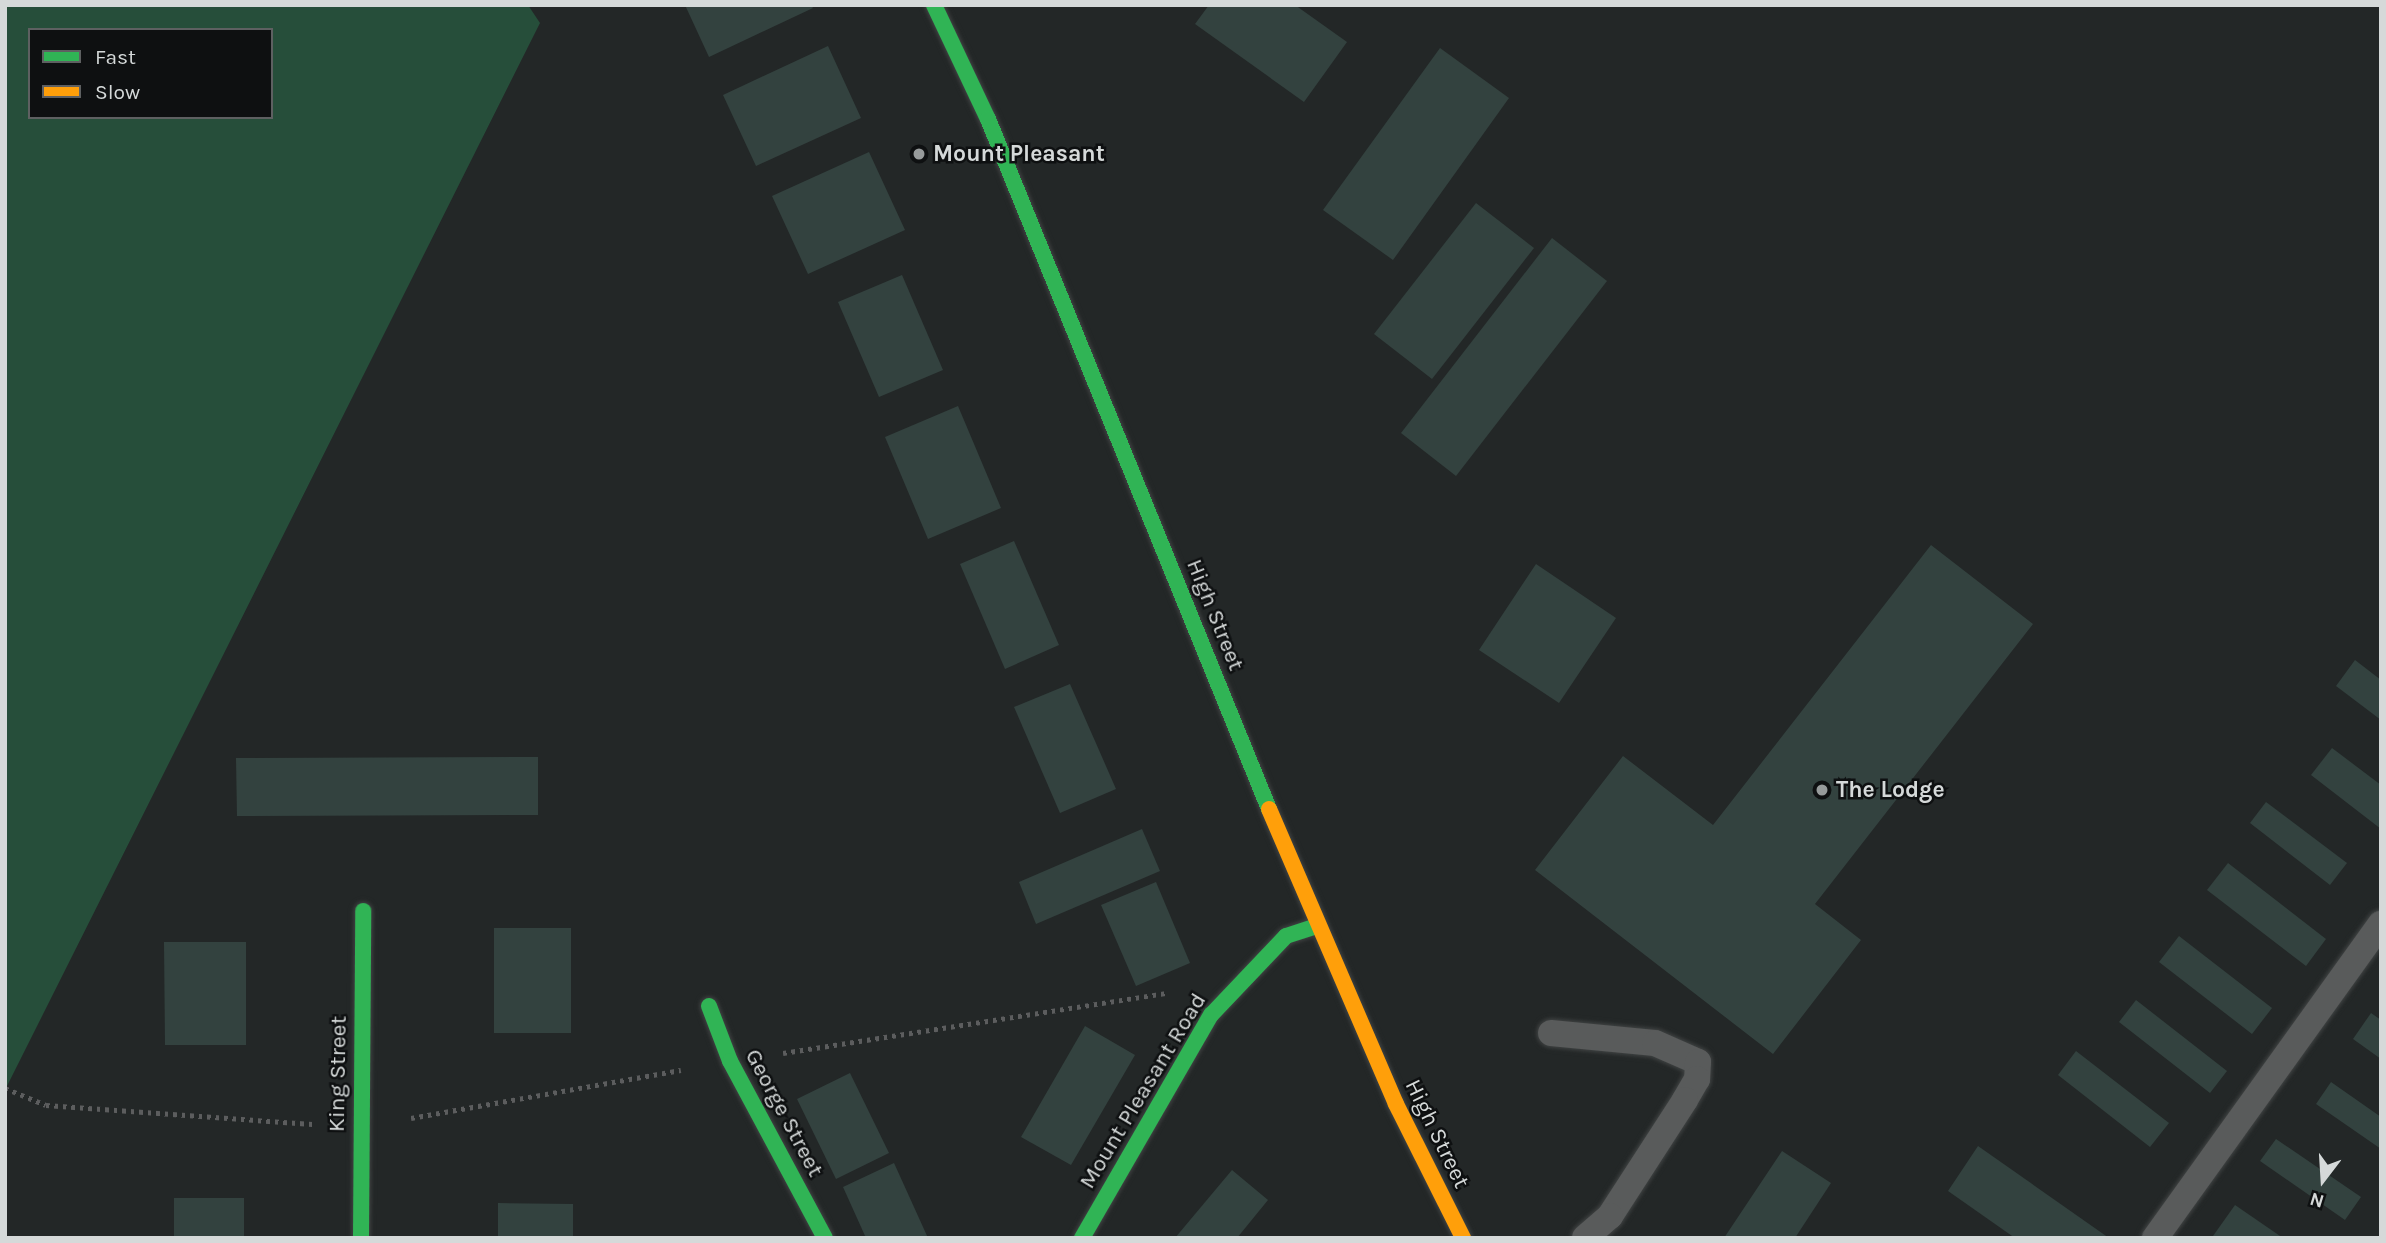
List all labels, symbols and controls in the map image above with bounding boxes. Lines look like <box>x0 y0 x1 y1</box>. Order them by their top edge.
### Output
legend <box>28 28 273 119</box>
text: Fast <box>95 45 136 69</box>
text: Slow <box>95 80 140 104</box>
place label: Mount Pleasant <box>933 140 1105 168</box>
marker: Mount Pleasant <box>911 146 927 162</box>
street label: High Street <box>1180 555 1250 675</box>
place label: The Lodge <box>1836 776 1945 804</box>
marker: The Lodge <box>1814 782 1830 798</box>
street label: Mount Pleasant Road <box>1074 988 1212 1194</box>
street label: King Street <box>323 1016 353 1132</box>
street label: George Street <box>739 1044 829 1182</box>
street label: High Street <box>1399 1075 1475 1193</box>
north arrow <box>2288 1145 2358 1215</box>
text: N <box>2307 1188 2327 1213</box>

